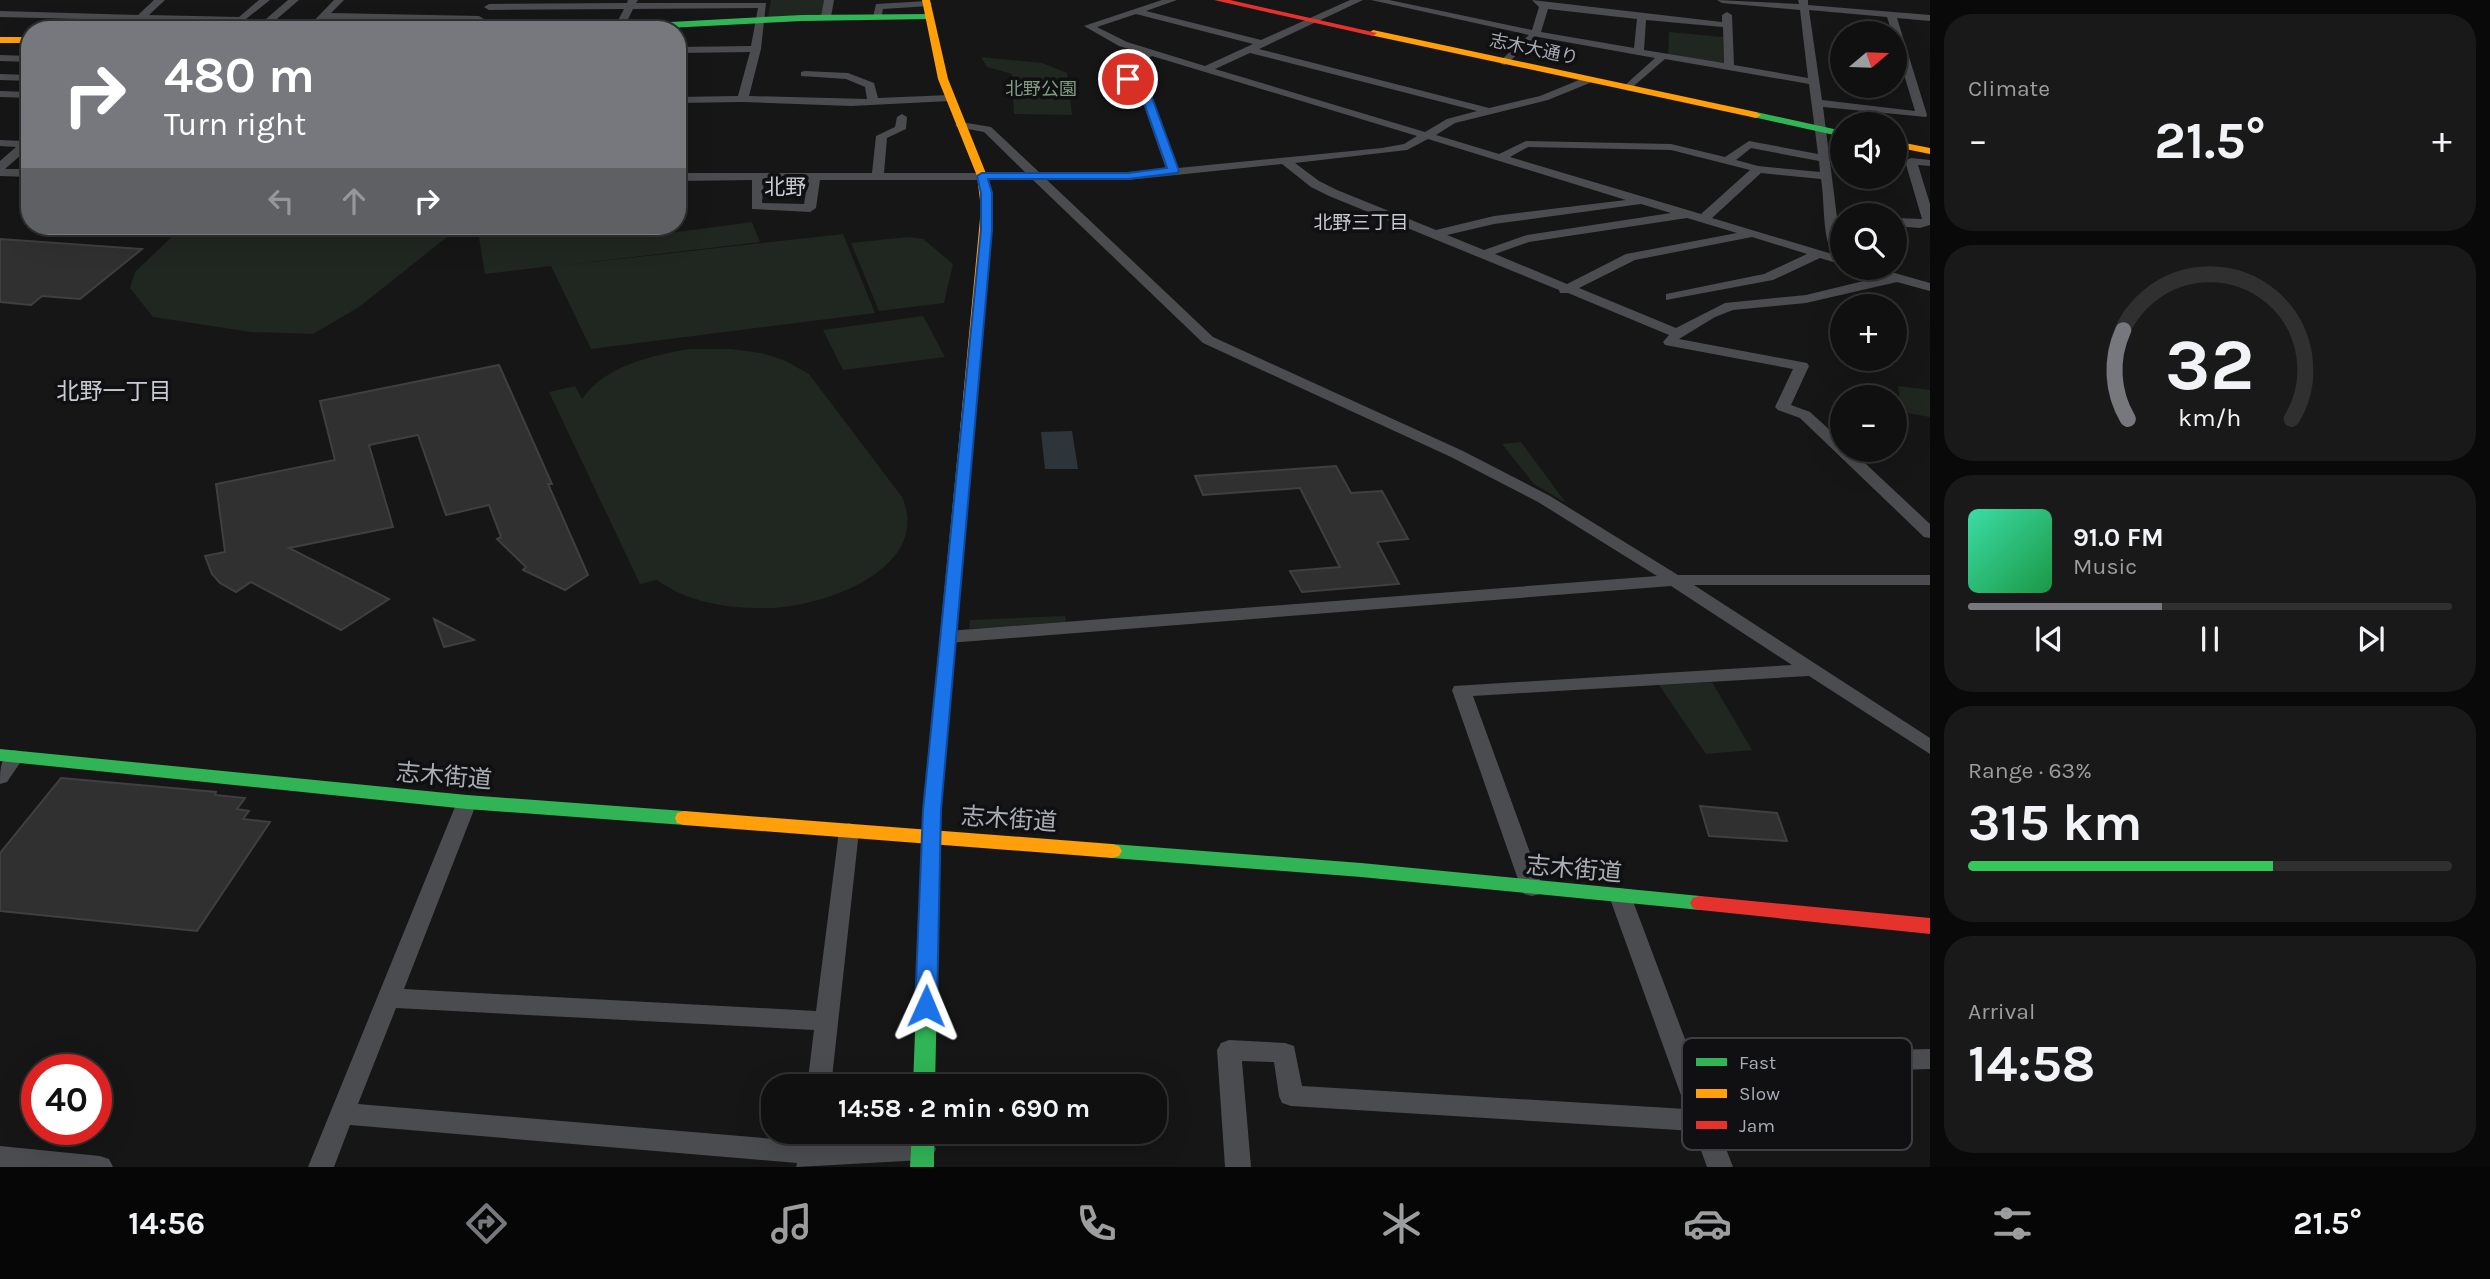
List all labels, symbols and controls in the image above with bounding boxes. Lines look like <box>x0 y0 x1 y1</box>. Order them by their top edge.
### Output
north arrow <box>1830 21 1908 98</box>
map controls <box>1830 21 1907 462</box>
street label: 志木大通り <box>1488 29 1580 69</box>
text: 480 m <box>164 47 315 104</box>
icon: right <box>49 49 140 140</box>
pin <box>1098 49 1158 109</box>
icon: arrive <box>1109 60 1147 98</box>
text: Climate <box>1968 75 2050 102</box>
park label: 北野公園 <box>1005 78 1077 100</box>
text: Turn right <box>164 106 306 143</box>
text: 21.5° <box>2154 110 2266 171</box>
button: sound <box>1830 112 1907 189</box>
text: − <box>1968 118 1988 163</box>
text: + <box>2432 118 2452 163</box>
district label: 北野 <box>764 175 806 199</box>
icon: left <box>262 182 300 220</box>
icon: ahead <box>335 182 373 220</box>
icon: right <box>408 182 446 220</box>
button: search <box>1830 203 1907 280</box>
district label: 北野三丁目 <box>1313 212 1409 234</box>
button: + <box>1830 294 1907 371</box>
text: 32 <box>2165 322 2255 407</box>
district label: 北野一丁目 <box>57 378 172 405</box>
button: − <box>1830 385 1907 462</box>
text: km/h <box>2178 403 2242 432</box>
text: 91.0 FM <box>2073 522 2164 553</box>
text: Music <box>2073 553 2137 580</box>
icon: previous <box>2030 620 2068 658</box>
icon: pause <box>2191 620 2229 658</box>
icon: next <box>2352 620 2390 658</box>
text: Range · 63% <box>1968 757 2092 784</box>
street label: 志木街道 <box>395 758 493 794</box>
text: 315 km <box>1968 792 2142 853</box>
street label: 志木街道 <box>960 802 1058 836</box>
street label: 志木街道 <box>1525 851 1623 887</box>
position arrow <box>889 969 963 1043</box>
text: Arrival <box>1968 998 2035 1025</box>
text: 14:58 <box>1968 1033 2095 1094</box>
legend <box>1682 1038 1912 1150</box>
text: Fast <box>1739 1052 1776 1074</box>
speed limit sign: 40 <box>21 1054 112 1145</box>
text: Slow <box>1739 1083 1780 1105</box>
text: 14:58 · 2 min · 690 m <box>838 1093 1090 1124</box>
text: Jam <box>1739 1115 1775 1137</box>
icon: directions <box>462 1199 511 1248</box>
icon: music <box>767 1199 816 1248</box>
icon: phone <box>1072 1199 1121 1248</box>
icon: climate <box>1377 1199 1426 1248</box>
icon: car <box>1683 1199 1732 1248</box>
icon: filters <box>1988 1199 2037 1248</box>
text: 14:56 <box>128 1205 205 1242</box>
text: 21.5° <box>2293 1205 2362 1242</box>

